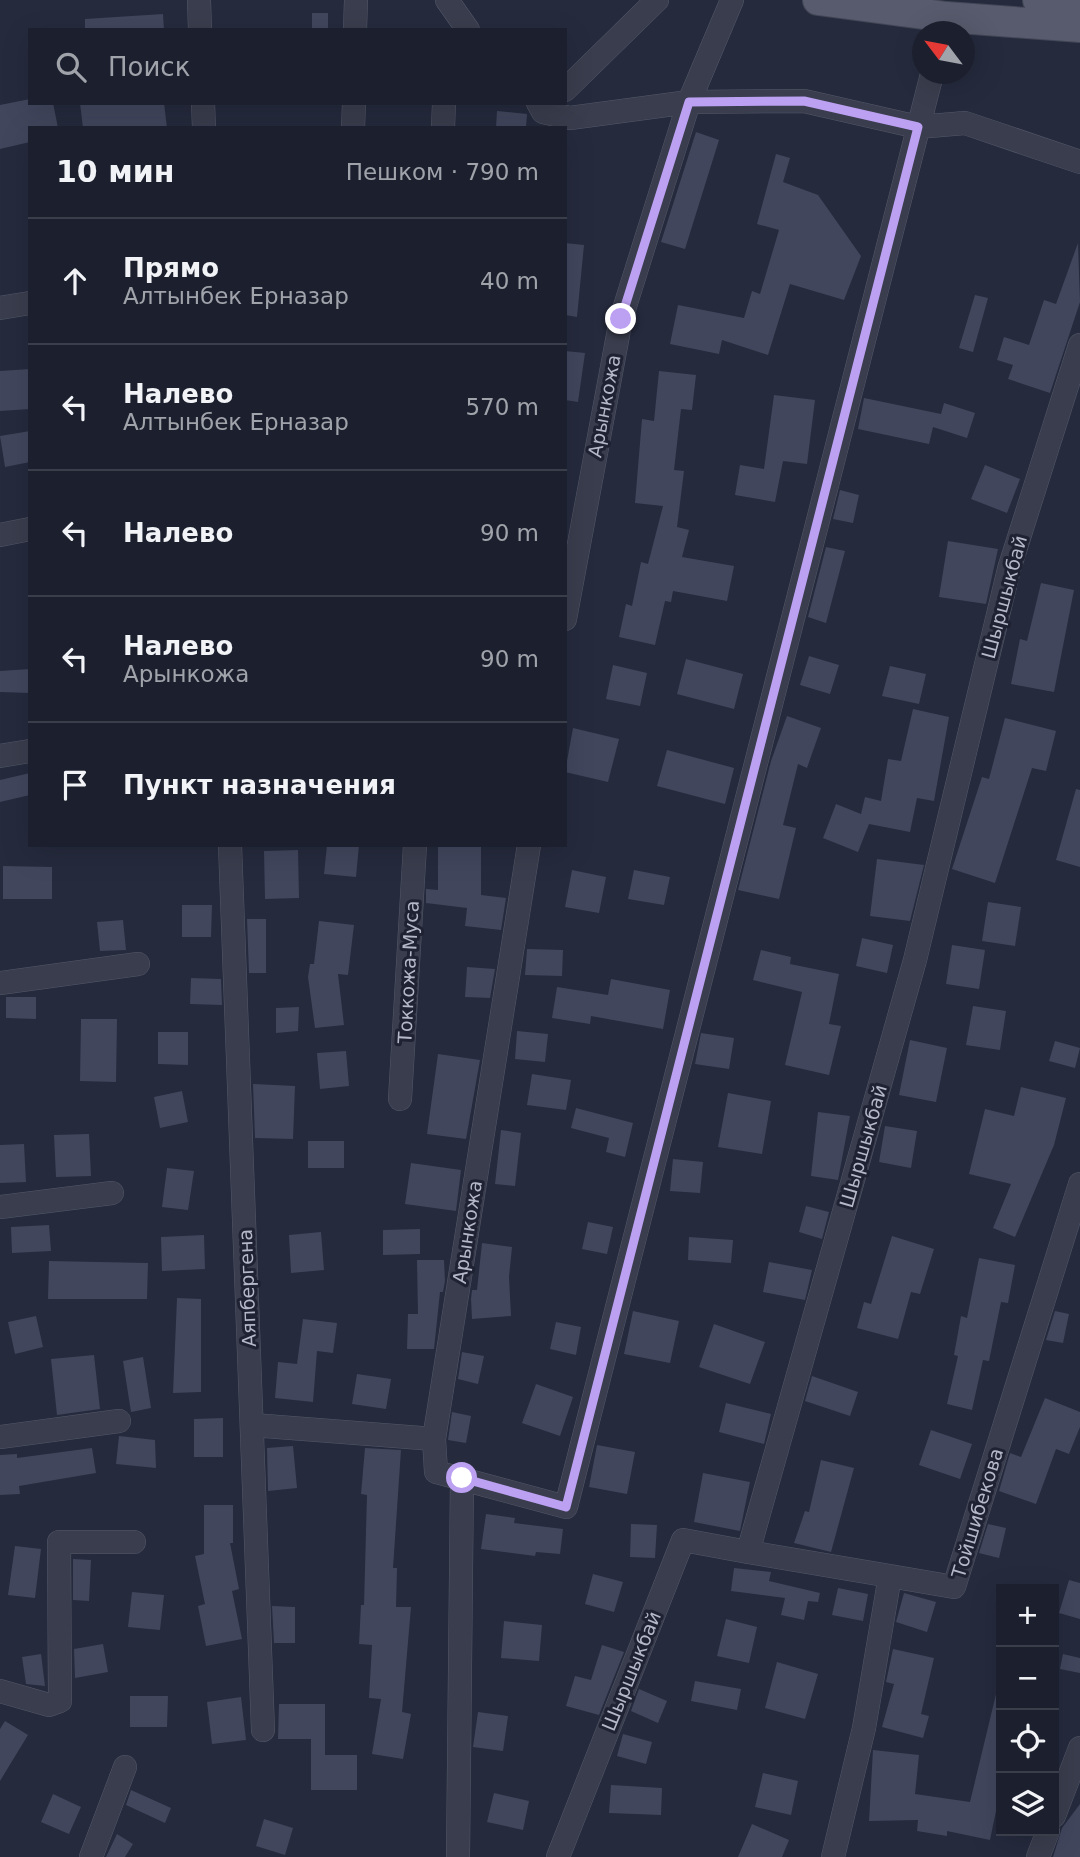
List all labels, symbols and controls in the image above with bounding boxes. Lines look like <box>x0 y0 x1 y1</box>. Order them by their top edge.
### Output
north arrow <box>912 21 975 84</box>
search box <box>28 28 567 105</box>
icon: search <box>52 48 90 86</box>
text: Поиск <box>108 52 190 82</box>
text: 10 мин <box>56 154 174 189</box>
text: Пешком · 790 m <box>346 159 539 185</box>
text: Прямо <box>123 253 219 283</box>
icon: ahead <box>56 262 94 300</box>
text: 40 m <box>480 268 539 294</box>
text: Алтынбек Ерназар <box>123 283 349 309</box>
route end <box>605 303 636 334</box>
street label: Арынкожа <box>583 353 625 459</box>
text: Налево <box>123 379 233 409</box>
icon: left <box>56 388 94 426</box>
text: 570 m <box>465 394 539 420</box>
text: Алтынбек Ерназар <box>123 409 349 435</box>
icon: left <box>56 514 94 552</box>
text: Налево <box>123 518 233 548</box>
text: 90 m <box>480 520 539 546</box>
street label: Шыршыкбай <box>977 533 1031 661</box>
text: Налево <box>123 631 233 661</box>
icon: left <box>56 640 94 678</box>
text: 90 m <box>480 646 539 672</box>
text: Арынкожа <box>123 661 249 687</box>
icon: arrive <box>56 766 94 804</box>
text: Пункт назначения <box>123 770 396 800</box>
street label: Токкожа-Муса <box>393 900 423 1045</box>
street label: Шыршыкбай <box>835 1082 891 1210</box>
street label: Арынкожа <box>448 1179 486 1285</box>
street label: Аяпбергена <box>234 1229 260 1347</box>
street label: Тойшибекова <box>947 1445 1007 1582</box>
route start <box>446 1462 477 1493</box>
map controls <box>996 1584 1059 1836</box>
button: + <box>996 1584 1059 1647</box>
street label: Шыршыкбай <box>597 1608 665 1734</box>
button: − <box>996 1647 1059 1710</box>
button: locate <box>996 1710 1059 1773</box>
button: layers <box>996 1773 1059 1836</box>

